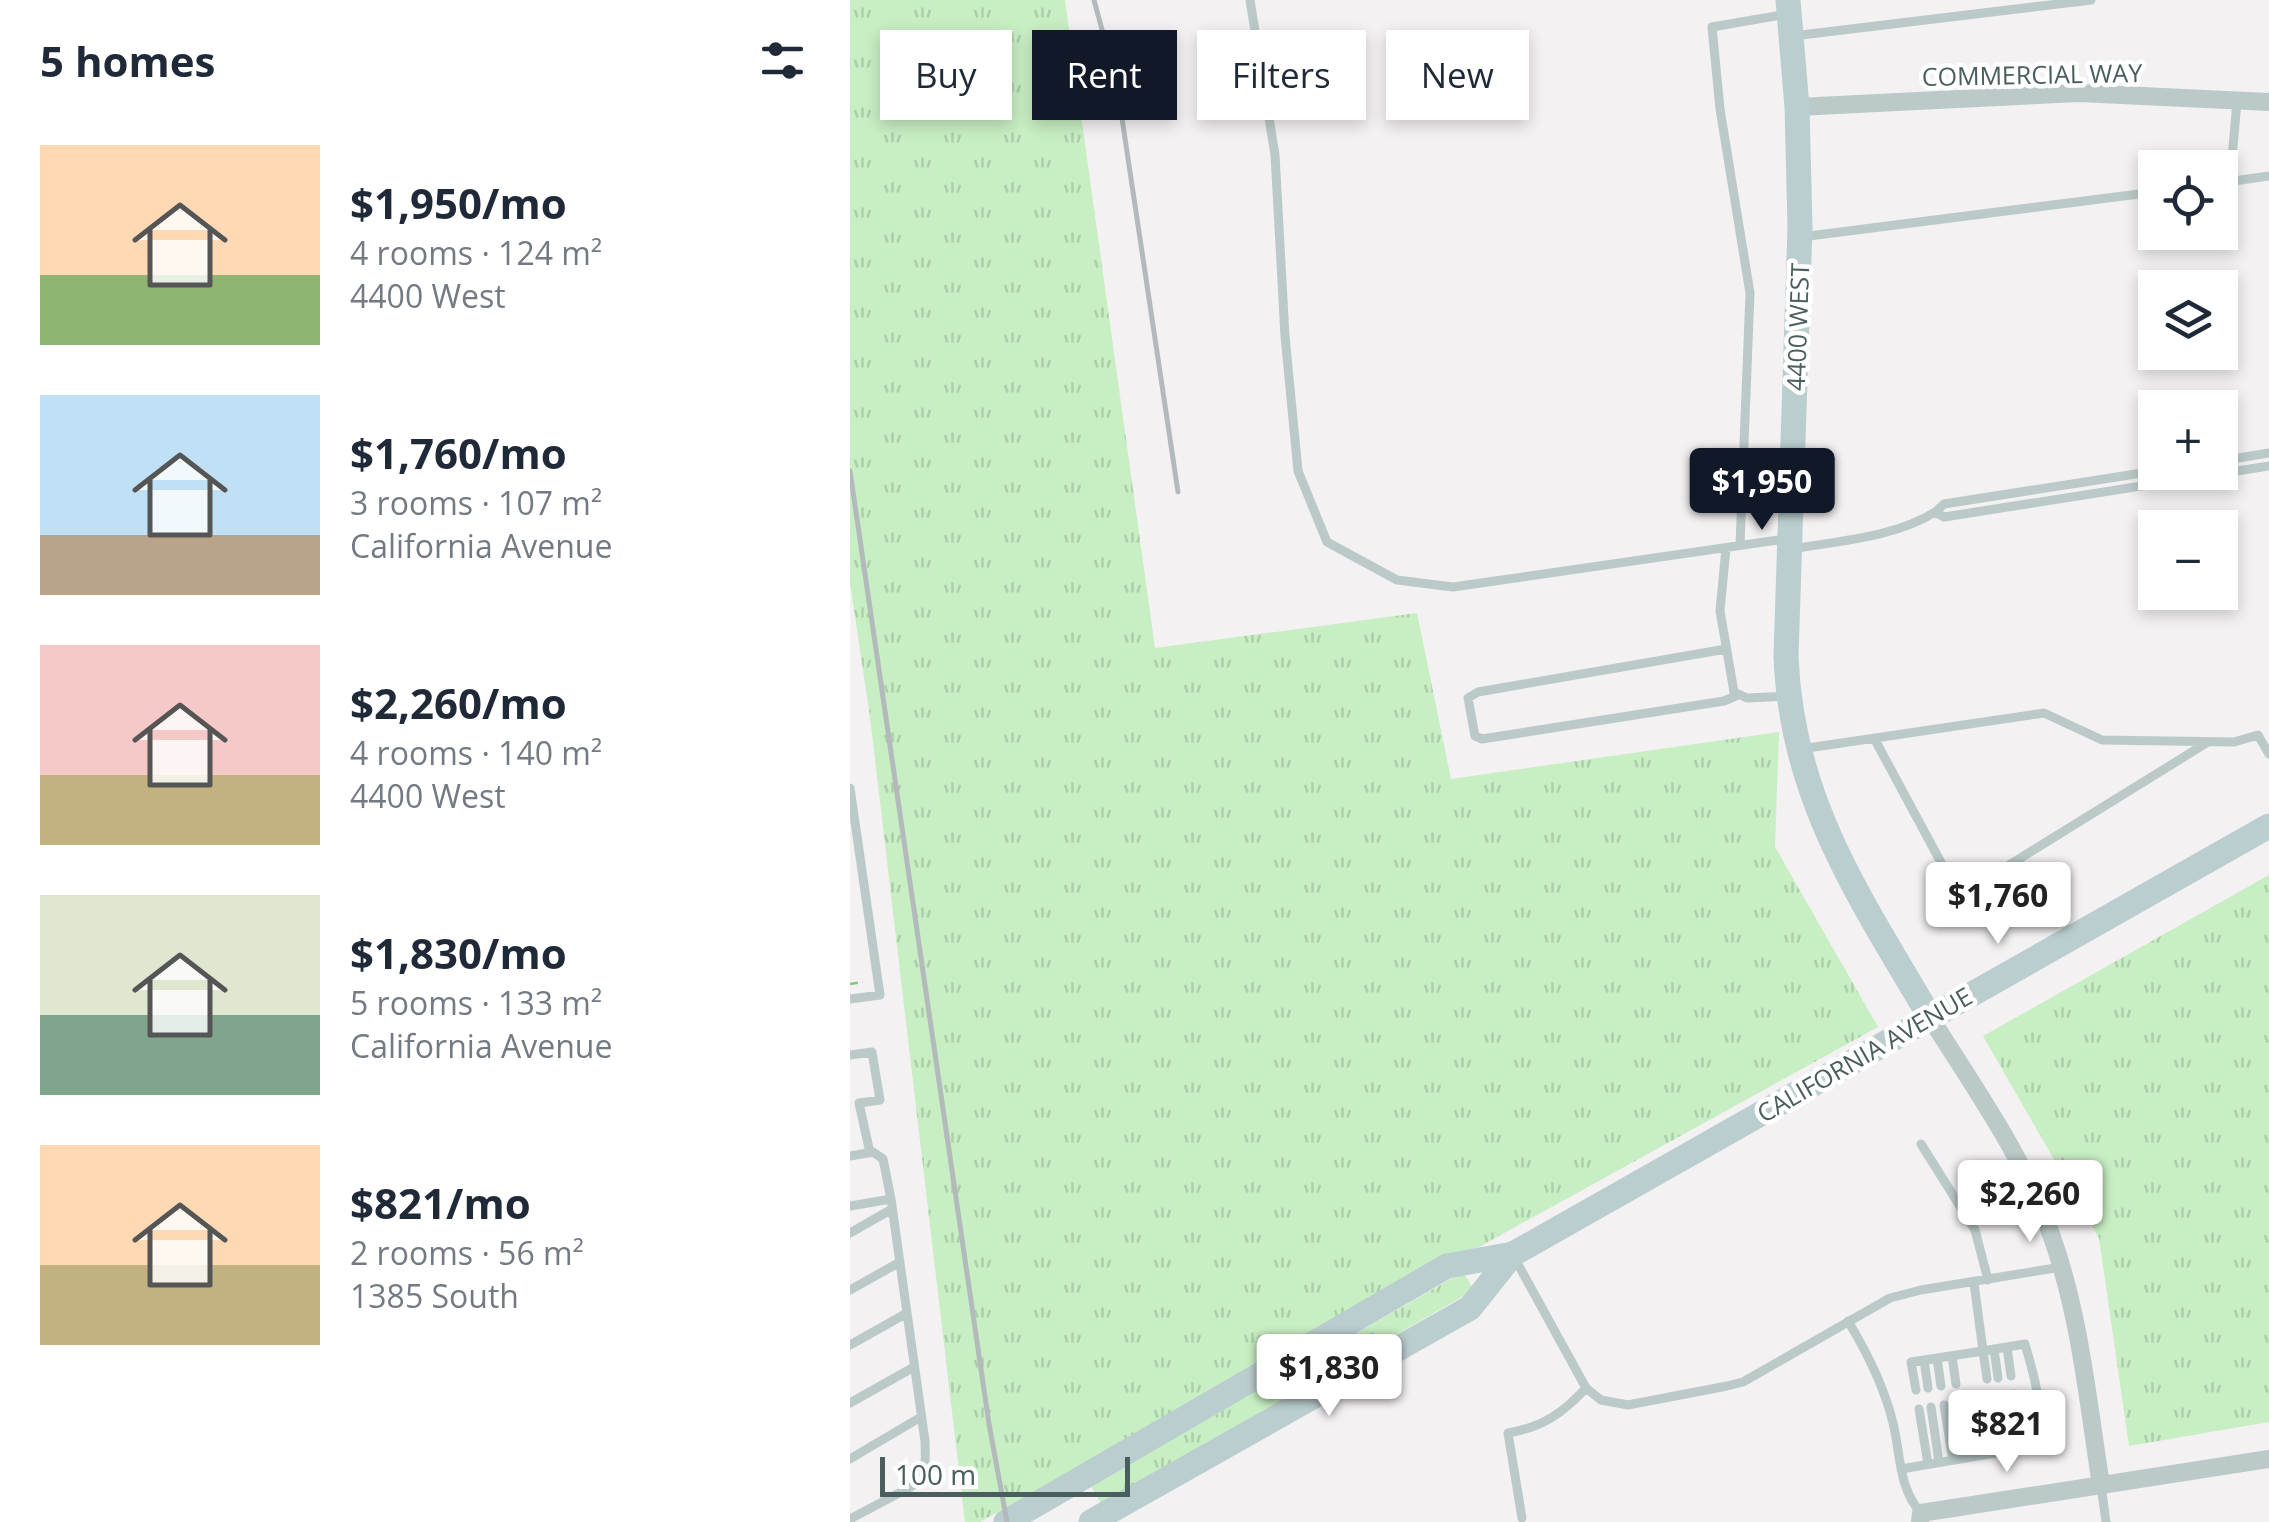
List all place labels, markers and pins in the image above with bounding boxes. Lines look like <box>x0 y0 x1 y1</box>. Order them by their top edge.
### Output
pin: $1,950 <box>1681 448 1843 533</box>
pin: $1,760 <box>1917 862 2079 947</box>
pin: $2,260 <box>1949 1160 2111 1245</box>
pin: $1,830 <box>1248 1334 1410 1419</box>
pin: $821 <box>1948 1390 2066 1475</box>

